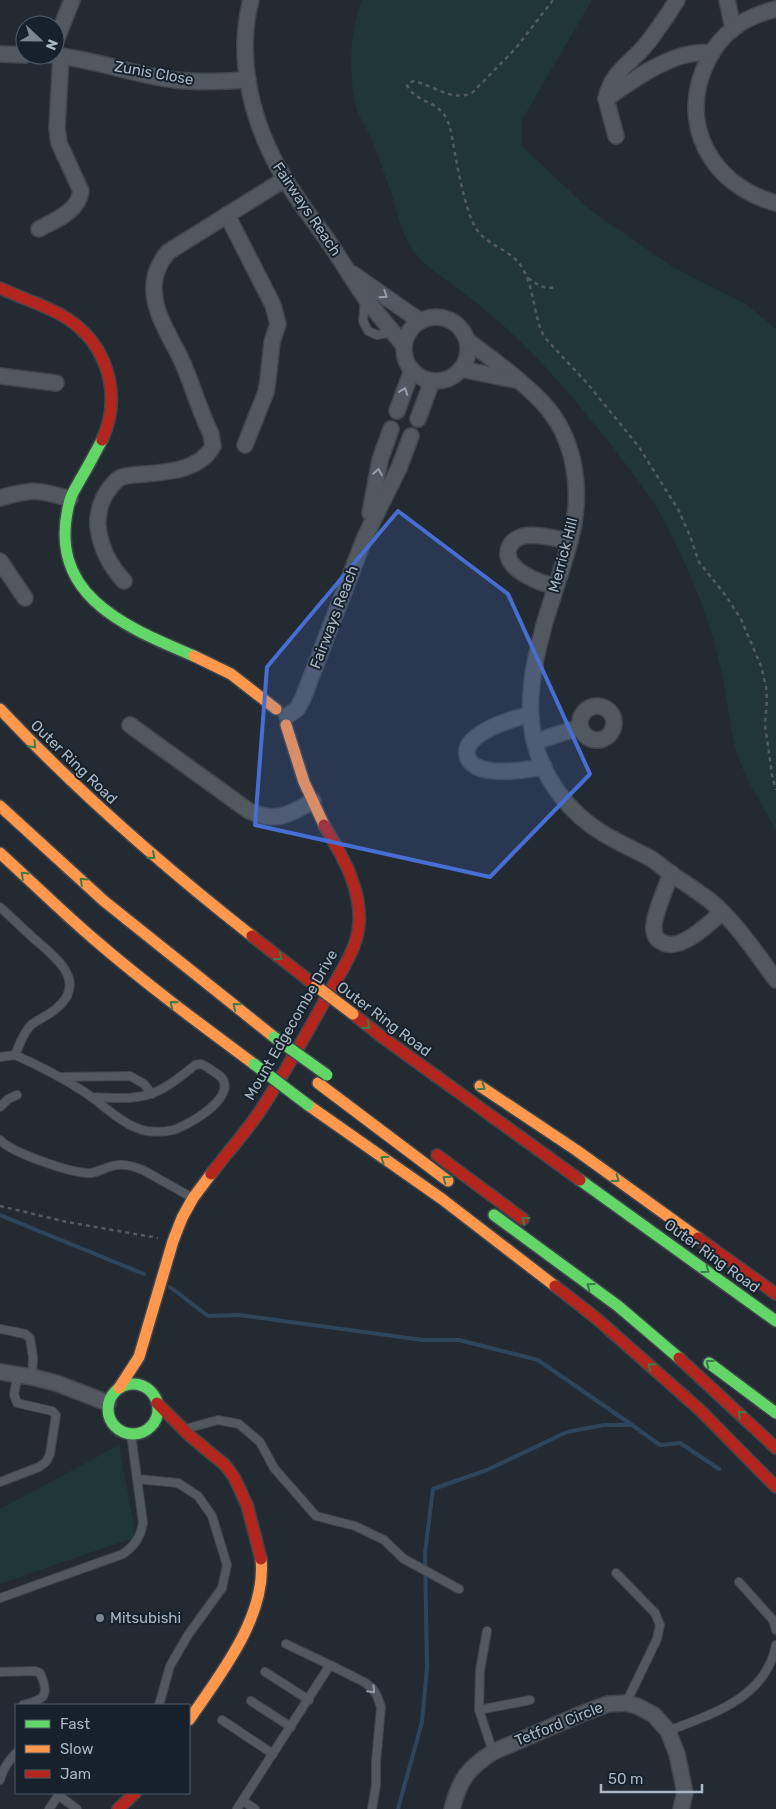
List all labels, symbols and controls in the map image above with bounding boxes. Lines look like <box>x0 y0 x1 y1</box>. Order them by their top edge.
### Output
north arrow <box>15 15 65 65</box>
text: N <box>42 37 61 53</box>
street label: Zunis Close <box>113 57 195 89</box>
street label: Fairways Reach <box>269 159 345 259</box>
one-way arrow <box>378 289 388 298</box>
one-way arrow <box>398 387 408 395</box>
one-way arrow <box>372 467 382 476</box>
street label: Merrick Hill <box>544 516 582 594</box>
street label: Fairways Reach <box>306 563 362 671</box>
street label: Outer Ring Road <box>27 716 121 808</box>
one-way arrow <box>27 739 36 748</box>
one-way arrow <box>146 850 155 859</box>
one-way arrow <box>20 872 29 881</box>
one-way arrow <box>80 878 89 887</box>
street label: Mount Edgecombe Drive <box>241 947 341 1103</box>
one-way arrow <box>273 951 283 960</box>
street label: Outer Ring Road <box>333 978 435 1060</box>
one-way arrow <box>170 1001 179 1009</box>
one-way arrow <box>233 1004 242 1012</box>
one-way arrow <box>362 1020 371 1029</box>
one-way arrow <box>477 1081 486 1090</box>
one-way arrow <box>381 1156 390 1165</box>
one-way arrow <box>610 1173 620 1182</box>
one-way arrow <box>443 1177 452 1185</box>
street label: Outer Ring Road <box>661 1215 763 1297</box>
one-way arrow <box>521 1217 531 1226</box>
one-way arrow <box>700 1264 710 1273</box>
one-way arrow <box>587 1283 596 1293</box>
one-way arrow <box>705 1360 715 1369</box>
one-way arrow <box>647 1363 656 1372</box>
one-way arrow <box>738 1411 747 1420</box>
place label: Mitsubishi <box>110 1609 181 1627</box>
marker: Mitsubishi <box>94 1612 106 1624</box>
one-way arrow <box>366 1684 375 1693</box>
street label: Tetford Circle <box>512 1698 606 1750</box>
legend <box>15 1704 190 1794</box>
text: Fast <box>60 1715 90 1733</box>
text: Slow <box>60 1740 93 1758</box>
scale bar <box>601 1762 702 1794</box>
text: Jam <box>60 1765 91 1783</box>
text: 50 m <box>608 1770 643 1788</box>

